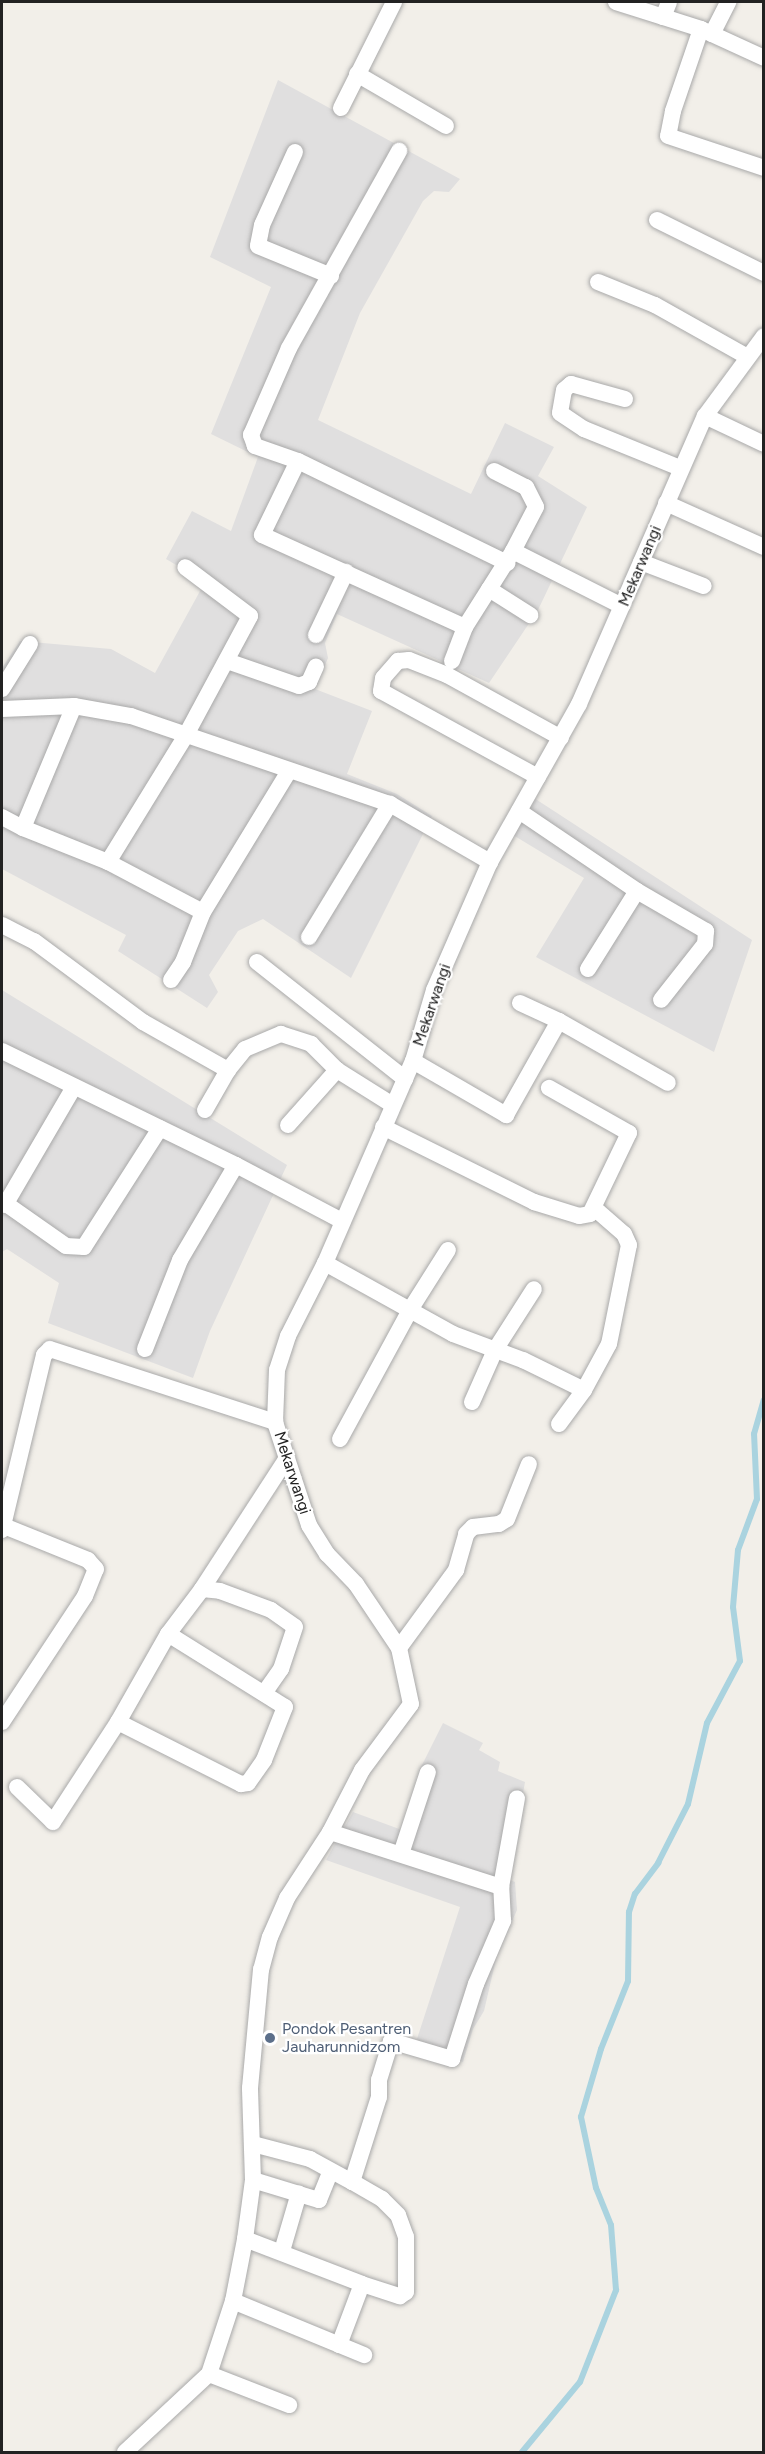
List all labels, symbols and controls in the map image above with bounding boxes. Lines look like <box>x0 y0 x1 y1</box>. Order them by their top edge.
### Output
street label: Mekarwangi <box>614 523 666 609</box>
street label: Mekarwangi <box>409 961 455 1049</box>
street label: Mekarwangi <box>270 1429 314 1517</box>
place label: Pondok Pesantren Jauharunnidzom <box>282 2019 411 2057</box>
marker: Pondok Pesantren Jauharunnidzom <box>263 2031 277 2045</box>

